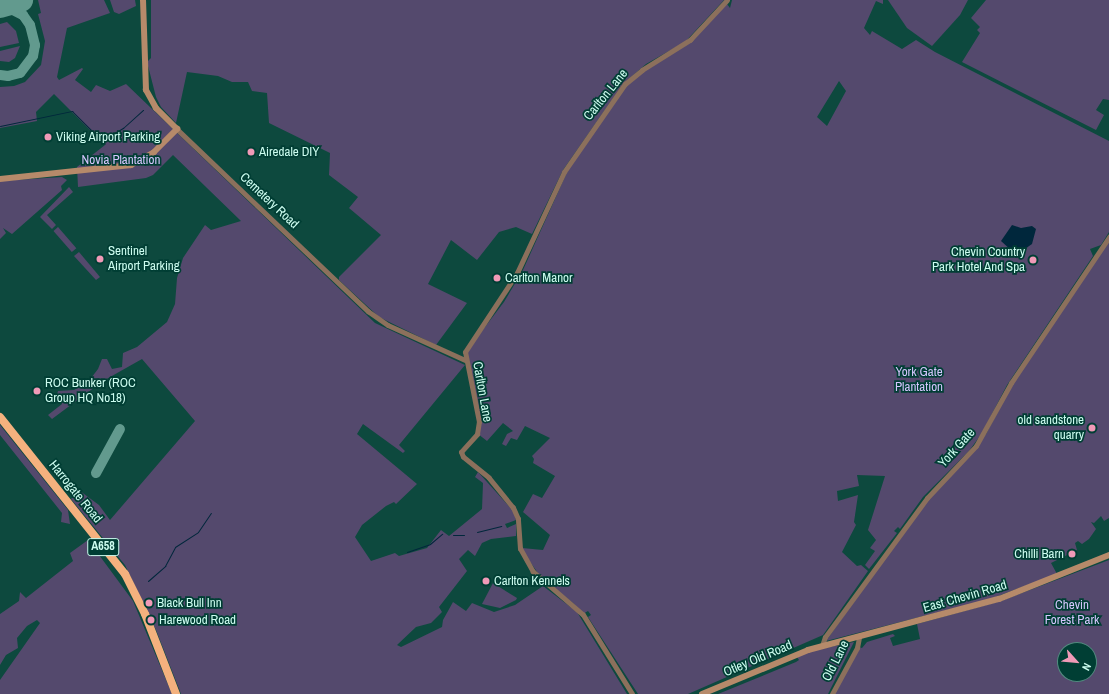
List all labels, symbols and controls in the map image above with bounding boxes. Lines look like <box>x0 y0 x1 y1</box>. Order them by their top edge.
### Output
street label: Carlton Lane <box>581 66 631 124</box>
place label: Viking Airport Parking <box>56 129 161 145</box>
marker: Viking Airport Parking <box>43 132 53 142</box>
place label: Airedale DIY <box>259 144 319 160</box>
marker: Airedale DIY <box>246 147 256 157</box>
park label: Novia Plantation <box>82 152 160 168</box>
street label: Cemetery Road <box>236 170 302 232</box>
place label: Sentinel Airport Parking <box>108 244 180 275</box>
place label: Chevin Country Park Hotel And Spa <box>931 245 1025 276</box>
marker: Sentinel Airport Parking <box>95 254 105 264</box>
marker: Chevin Country Park Hotel And Spa <box>1028 255 1038 265</box>
place label: Carlton Manor <box>505 270 573 286</box>
marker: Carlton Manor <box>492 273 502 283</box>
street label: Carlton Lane <box>469 361 495 423</box>
park label: York Gate Plantation <box>895 365 943 396</box>
place label: ROC Bunker (ROC Group HQ No18) <box>45 376 136 407</box>
marker: ROC Bunker (ROC Group HQ No18) <box>32 386 42 396</box>
place label: old sandstone quarry <box>1018 413 1084 444</box>
marker: old sandstone quarry <box>1087 423 1097 433</box>
street label: York Gate <box>935 425 979 471</box>
street label: Harrogate Road <box>45 458 105 526</box>
road number: A658 <box>87 537 119 557</box>
place label: Chilli Barn <box>1014 546 1064 562</box>
marker: Chilli Barn <box>1067 549 1077 559</box>
place label: Carlton Kennels <box>494 573 570 589</box>
marker: Carlton Kennels <box>481 576 491 586</box>
street label: East Chevin Road <box>921 578 1009 616</box>
place label: Black Bull Inn <box>157 595 222 611</box>
marker: Black Bull Inn <box>144 598 154 608</box>
park label: Chevin Forest Park <box>1045 598 1099 629</box>
place label: Harewood Road <box>159 612 236 628</box>
marker: Harewood Road <box>146 615 156 625</box>
street label: Otley Old Road <box>721 638 795 680</box>
street label: Old Lane <box>819 638 853 684</box>
north arrow <box>1057 642 1097 682</box>
text: N <box>1079 661 1095 673</box>

